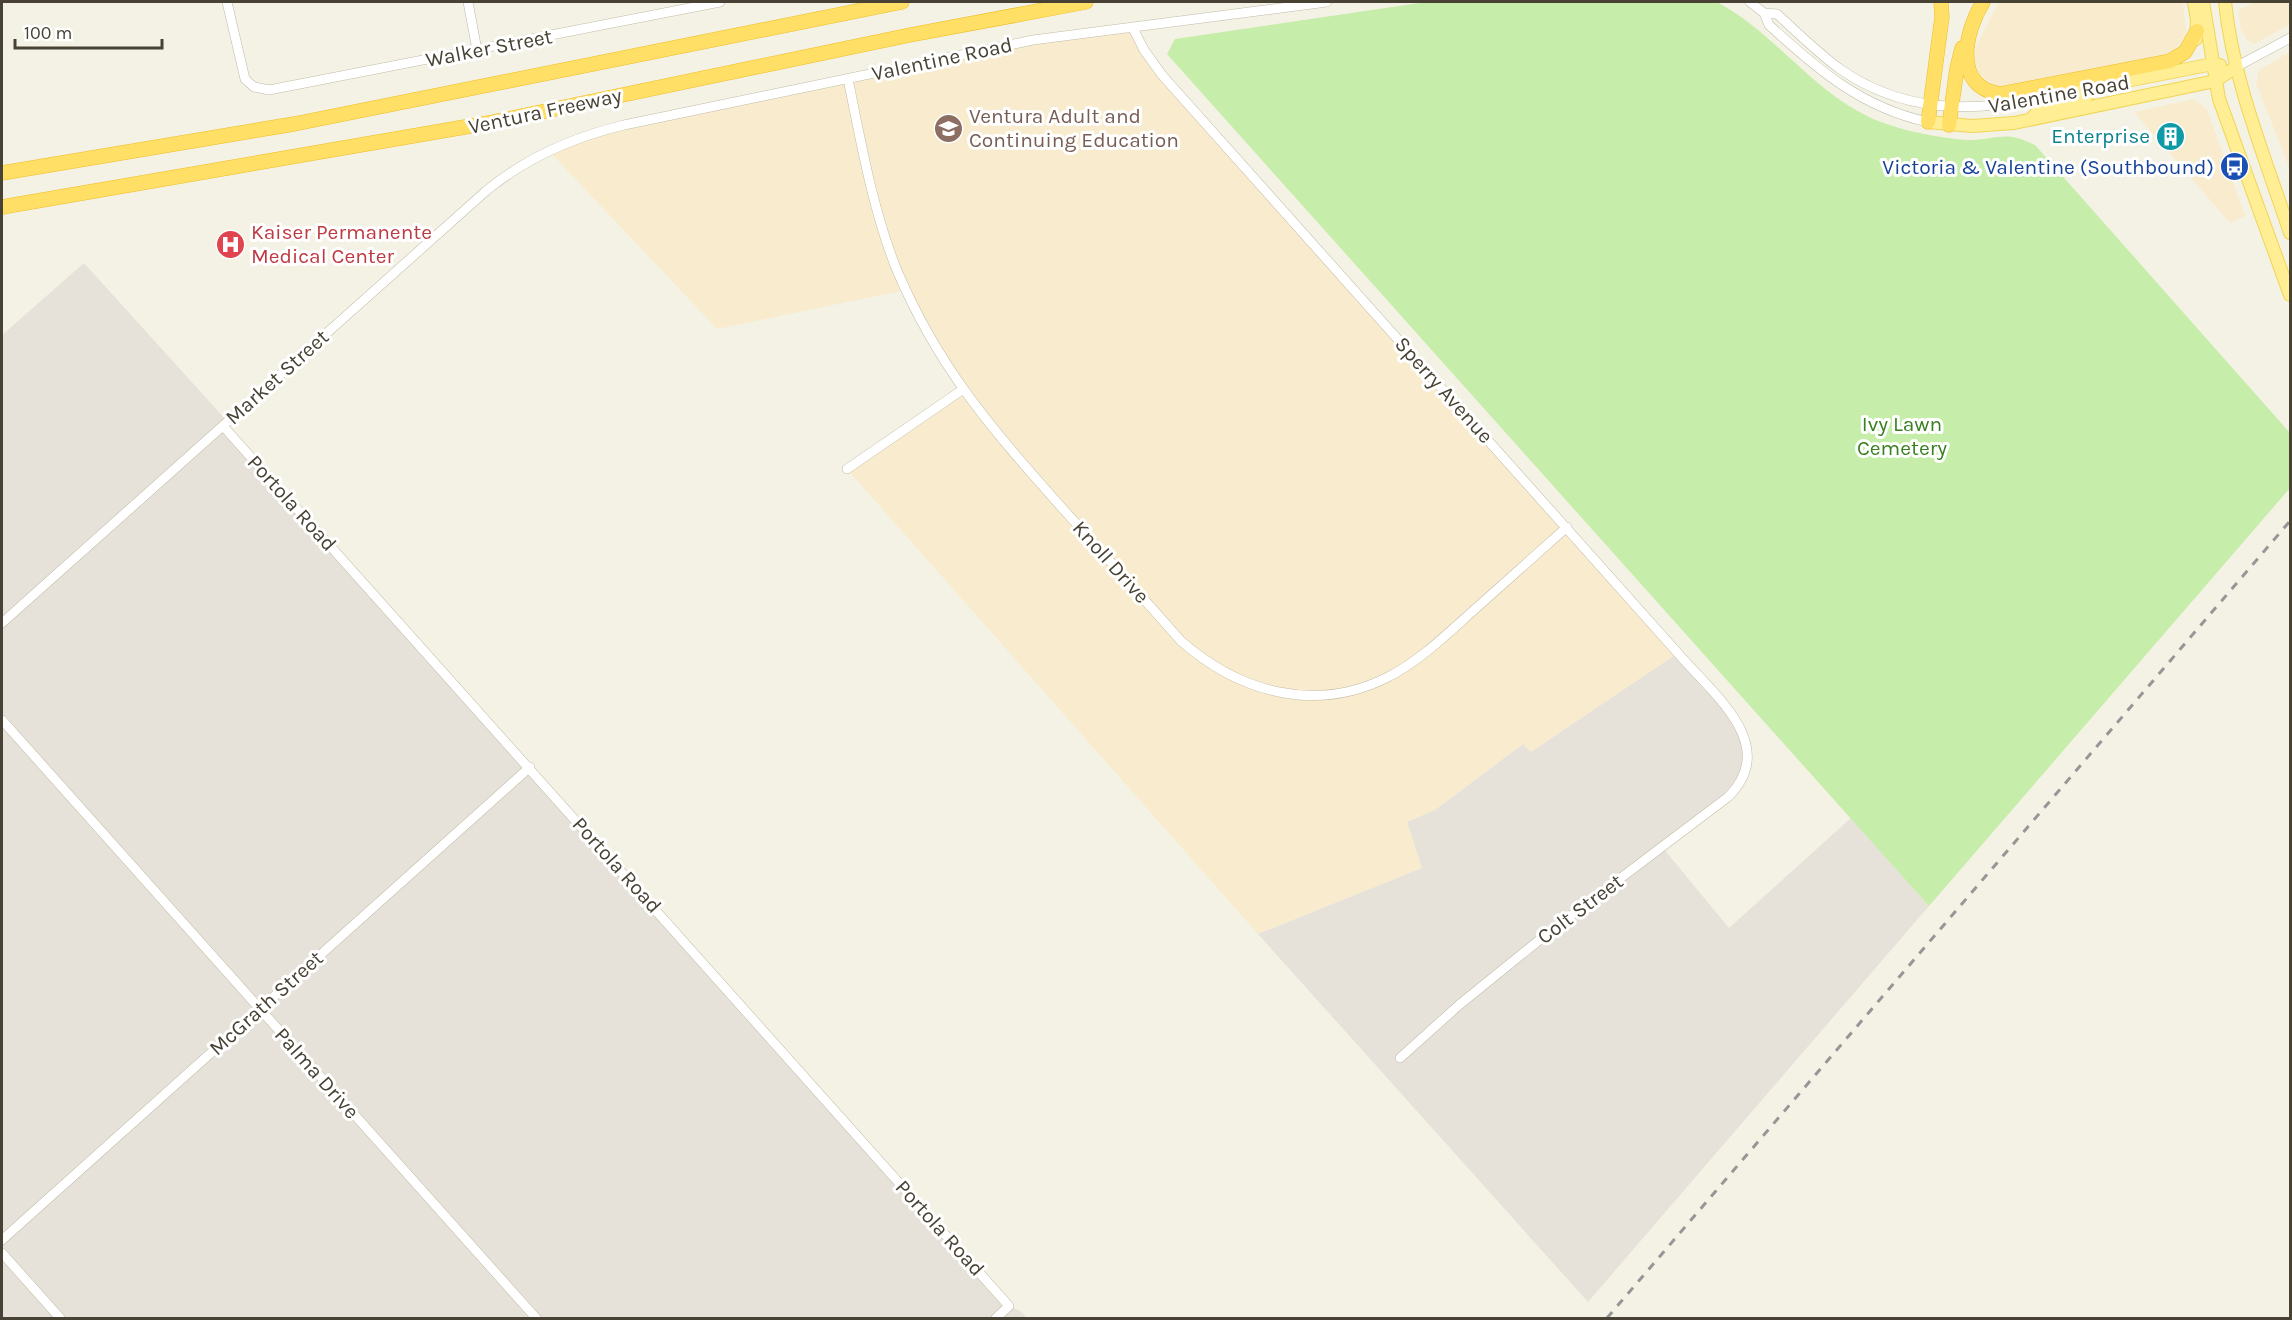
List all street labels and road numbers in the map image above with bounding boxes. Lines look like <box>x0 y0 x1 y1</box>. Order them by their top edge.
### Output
street label: Walker Street <box>424 24 554 72</box>
street label: Valentine Road <box>870 32 1014 86</box>
street label: Valentine Road <box>1987 70 2131 118</box>
street label: Ventura Freeway <box>466 83 624 139</box>
street label: Market Street <box>221 324 333 429</box>
street label: Sperry Avenue <box>1390 332 1498 448</box>
street label: Portola Road <box>243 450 341 556</box>
street label: Knoll Drive <box>1068 516 1154 608</box>
street label: Portola Road <box>568 812 666 918</box>
street label: Colt Street <box>1533 869 1628 949</box>
street label: McGrath Street <box>204 946 328 1060</box>
street label: Palma Drive <box>270 1022 364 1124</box>
street label: Portola Road <box>891 1175 989 1281</box>

